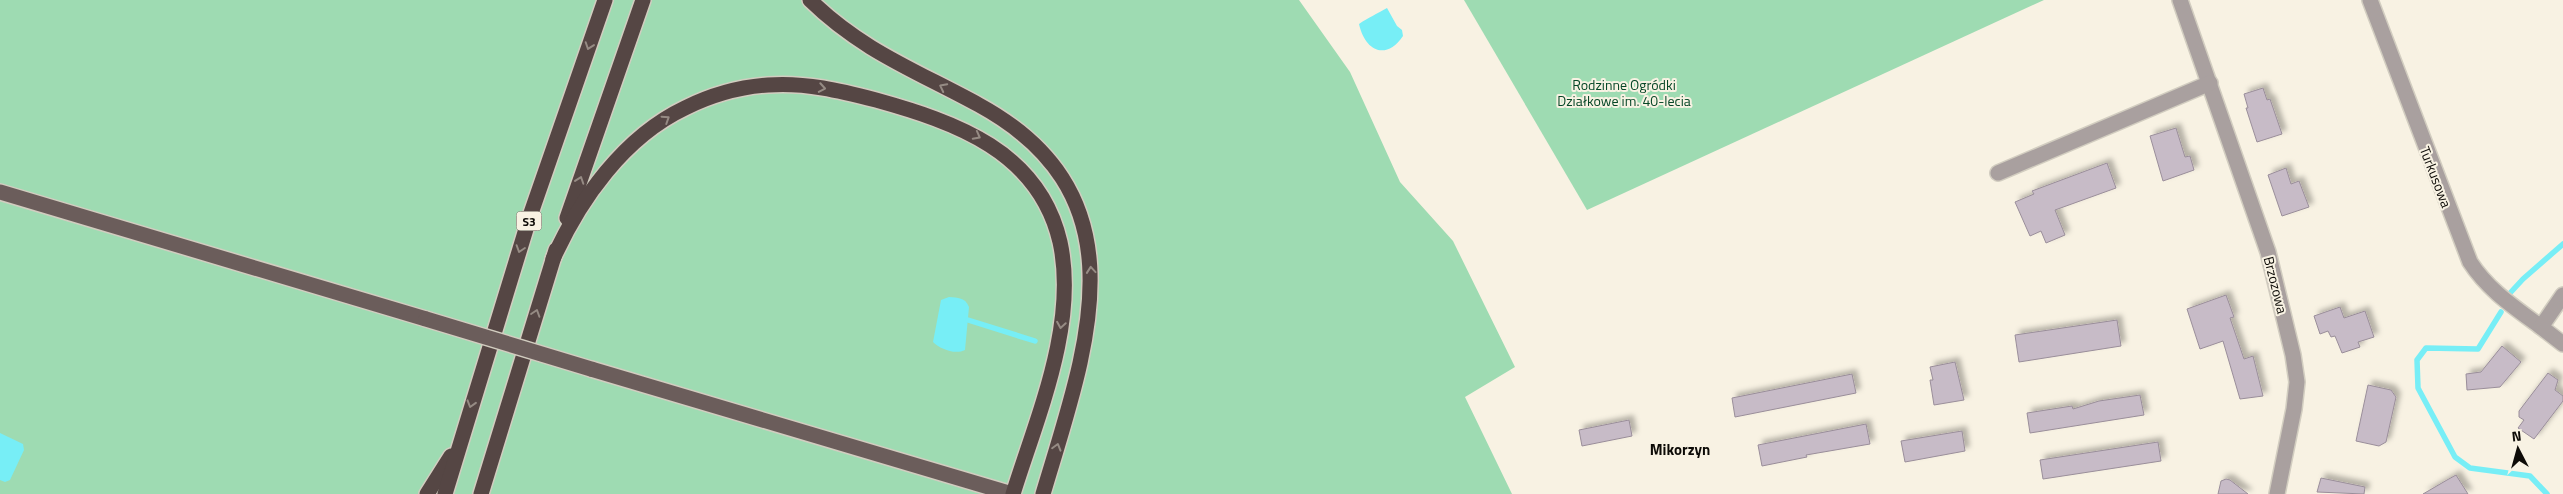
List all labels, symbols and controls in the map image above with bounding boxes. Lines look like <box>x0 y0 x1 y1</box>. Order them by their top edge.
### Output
one-way arrow <box>585 41 595 50</box>
park label: Rodzinne Ogródki Działkowe im. 40-lecia <box>1557 74 1691 111</box>
one-way arrow <box>817 83 826 93</box>
one-way arrow <box>939 83 948 93</box>
one-way arrow <box>661 116 670 125</box>
one-way arrow <box>971 130 980 140</box>
street label: Turkusowa <box>2415 143 2457 211</box>
one-way arrow <box>574 176 584 184</box>
road number: S3 <box>516 212 542 230</box>
one-way arrow <box>515 245 525 253</box>
street label: Brzozowa <box>2259 254 2293 316</box>
one-way arrow <box>1086 266 1097 274</box>
one-way arrow <box>530 310 540 318</box>
one-way arrow <box>1056 321 1066 330</box>
one-way arrow <box>467 400 477 408</box>
north arrow <box>2493 424 2543 474</box>
text: N <box>2511 425 2523 447</box>
district label: Mikorzyn <box>1650 438 1710 461</box>
one-way arrow <box>1051 444 1061 452</box>

